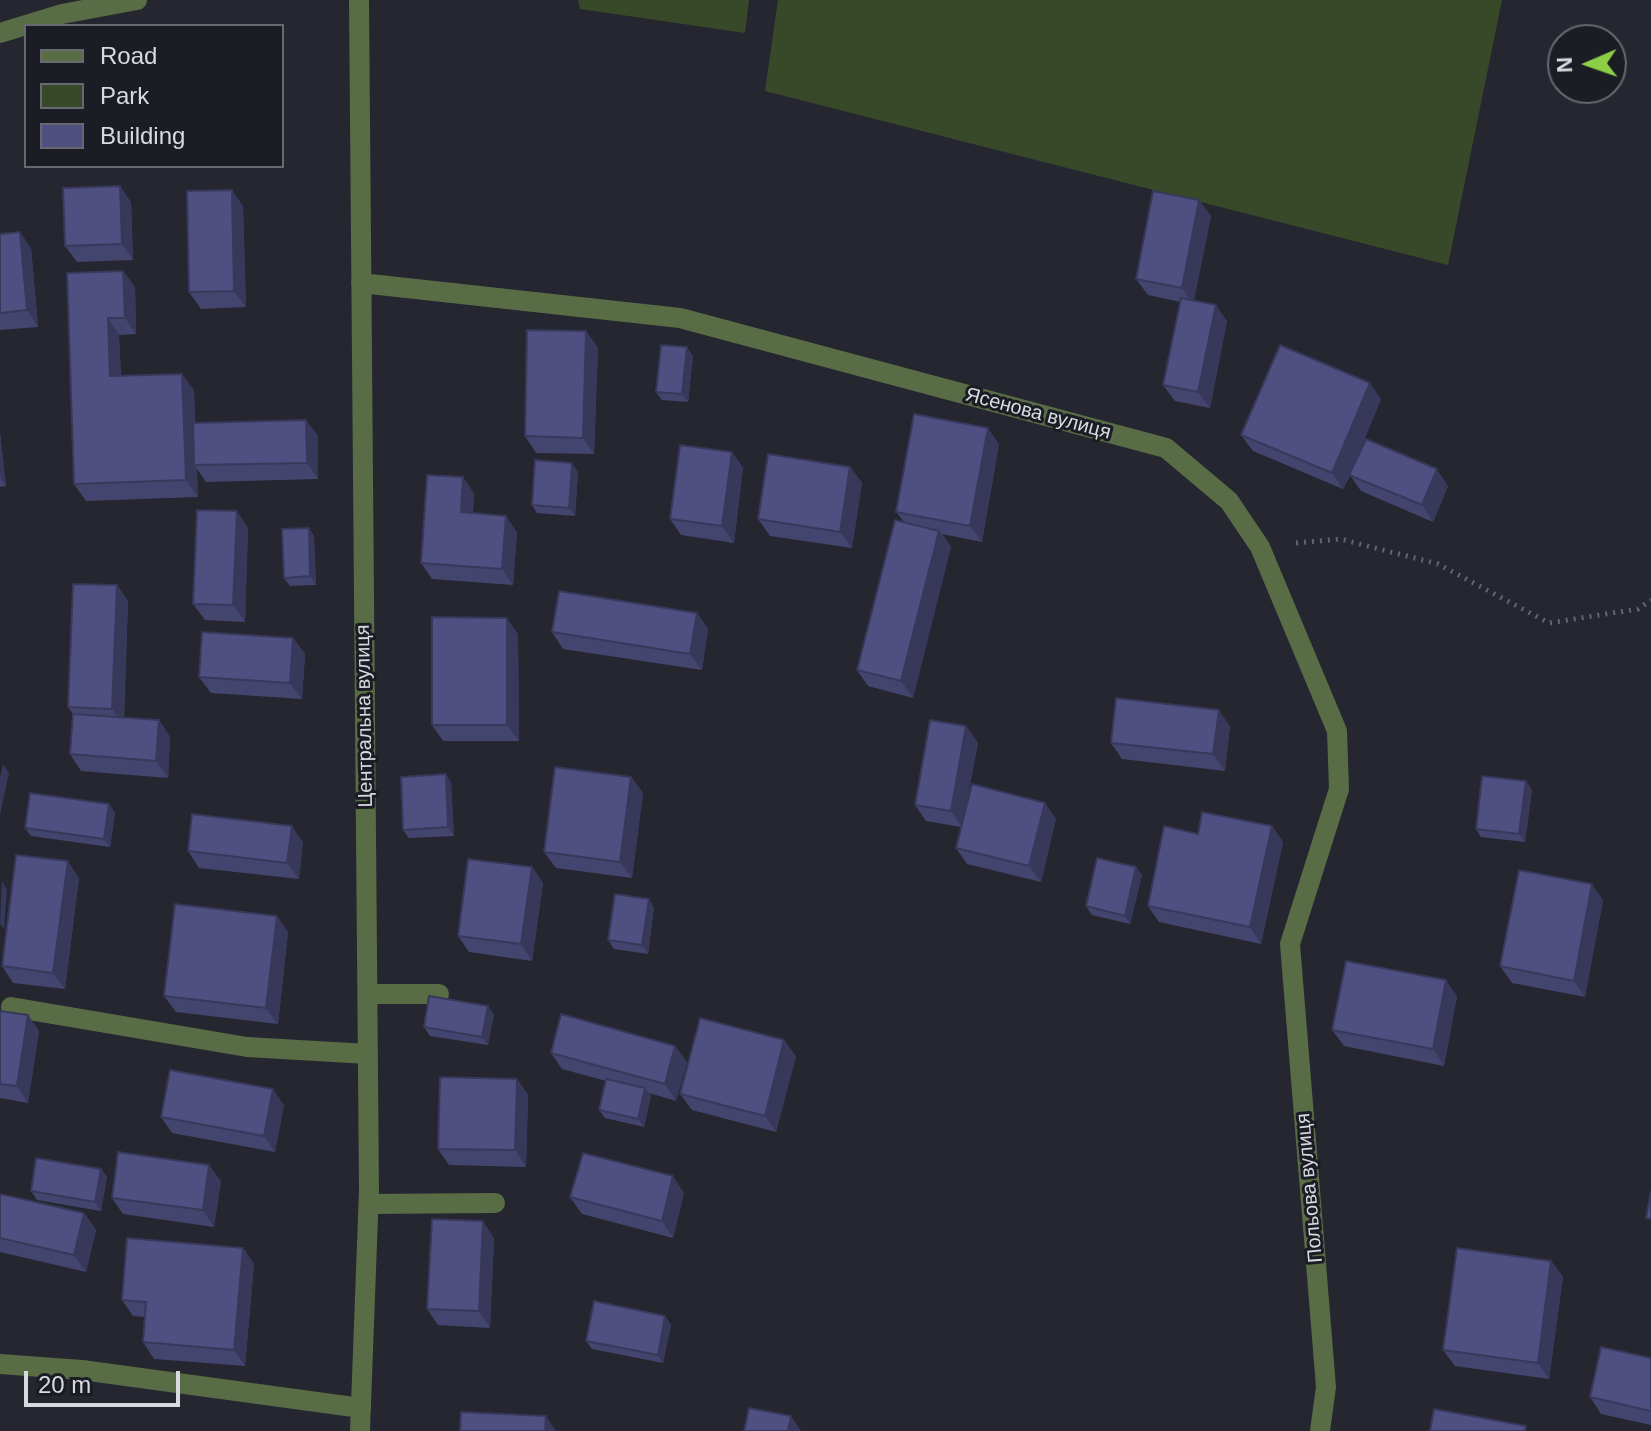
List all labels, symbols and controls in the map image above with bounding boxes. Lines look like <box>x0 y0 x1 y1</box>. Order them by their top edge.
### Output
legend <box>24 24 284 168</box>
north arrow <box>1547 24 1627 104</box>
text: Road <box>100 42 157 69</box>
text: N <box>1552 56 1577 73</box>
text: Park <box>100 82 149 109</box>
text: Building <box>100 122 185 149</box>
street label: Ясенова вулиця <box>963 383 1113 445</box>
street label: Центральна вулиця <box>351 624 379 808</box>
street label: Польова вулиця <box>1291 1112 1329 1264</box>
scale bar <box>28 1355 184 1405</box>
text: 20 m <box>38 1371 91 1398</box>

